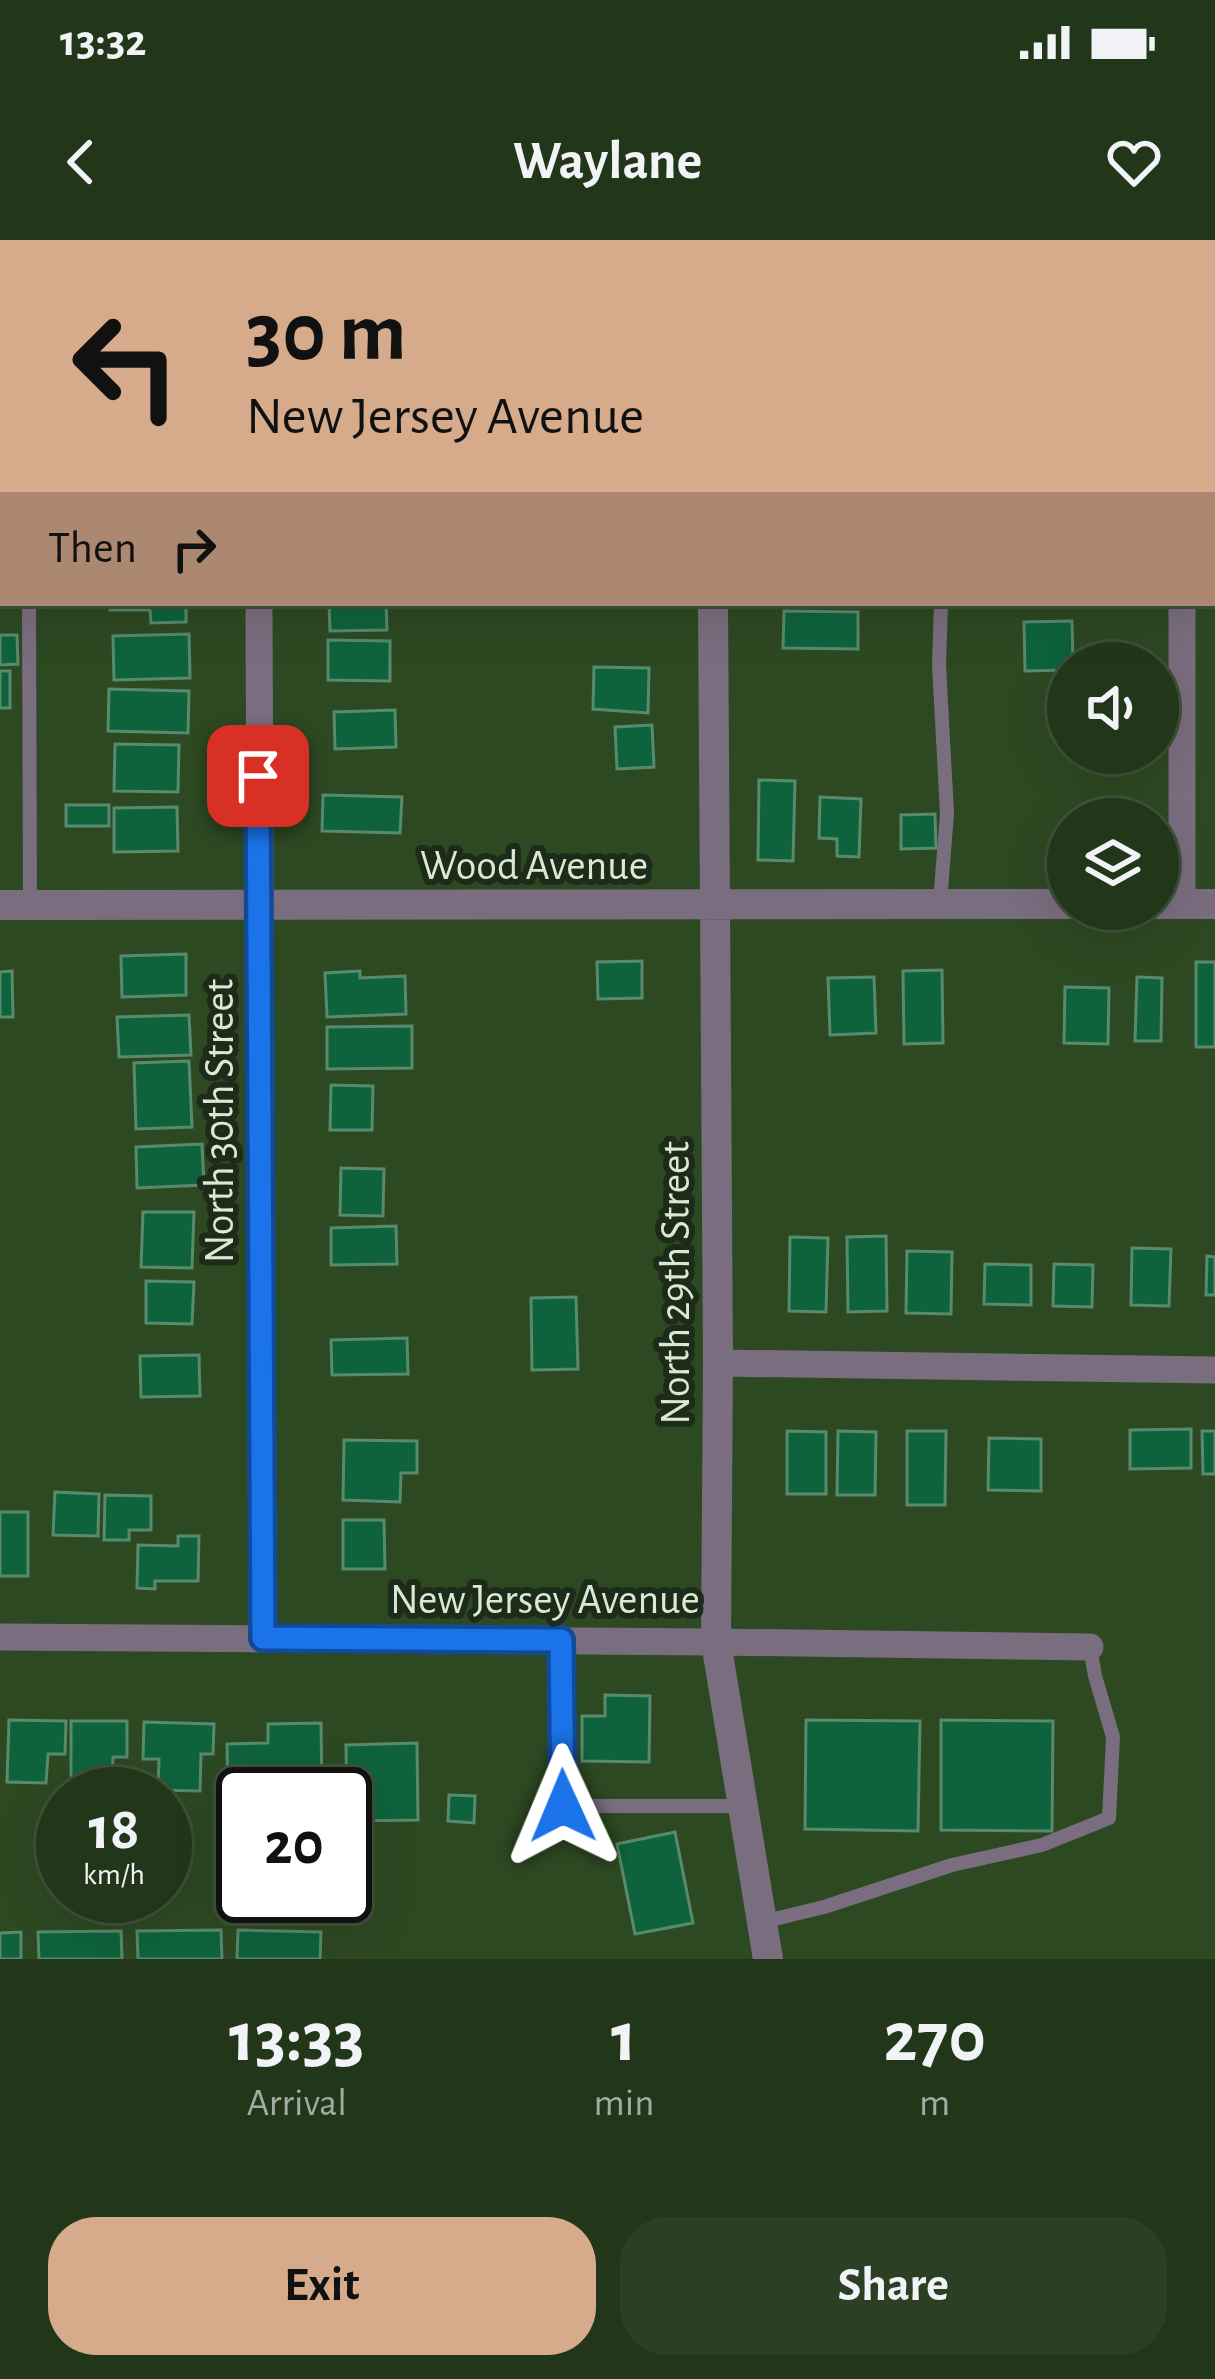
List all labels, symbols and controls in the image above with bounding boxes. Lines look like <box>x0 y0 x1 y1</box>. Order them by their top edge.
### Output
text: 13:32 <box>60 19 147 64</box>
icon: back <box>48 129 114 195</box>
icon: heart <box>1101 129 1167 195</box>
text: Waylane <box>513 135 702 189</box>
icon: left <box>48 288 204 444</box>
text: 30 m <box>246 292 406 376</box>
text: New Jersey Avenue <box>246 390 644 444</box>
icon: right <box>161 516 227 582</box>
text: Then <box>48 526 137 571</box>
map controls <box>1047 642 1179 930</box>
button: sound <box>1047 642 1179 774</box>
pin <box>207 725 309 827</box>
icon: arrive <box>225 743 291 809</box>
button: layers <box>1047 798 1179 930</box>
street label: Wood Avenue <box>420 845 648 887</box>
street label: North 30th Street <box>199 979 241 1263</box>
street label: North 29th Street <box>655 1141 697 1425</box>
street label: New Jersey Avenue <box>390 1579 700 1621</box>
position arrow <box>500 1743 626 1869</box>
speed limit sign: 20 <box>216 1767 372 1923</box>
text: 18 <box>88 1800 140 1860</box>
text: km/h <box>83 1860 145 1890</box>
text: 13:33 <box>229 2002 365 2074</box>
text: 1 <box>611 2002 637 2074</box>
text: 270 <box>883 2002 986 2074</box>
text: Arrival <box>247 2084 347 2123</box>
text: min <box>594 2084 654 2123</box>
text: m <box>919 2084 950 2123</box>
button: Exit <box>48 2217 596 2355</box>
button: Share <box>620 2217 1167 2355</box>

